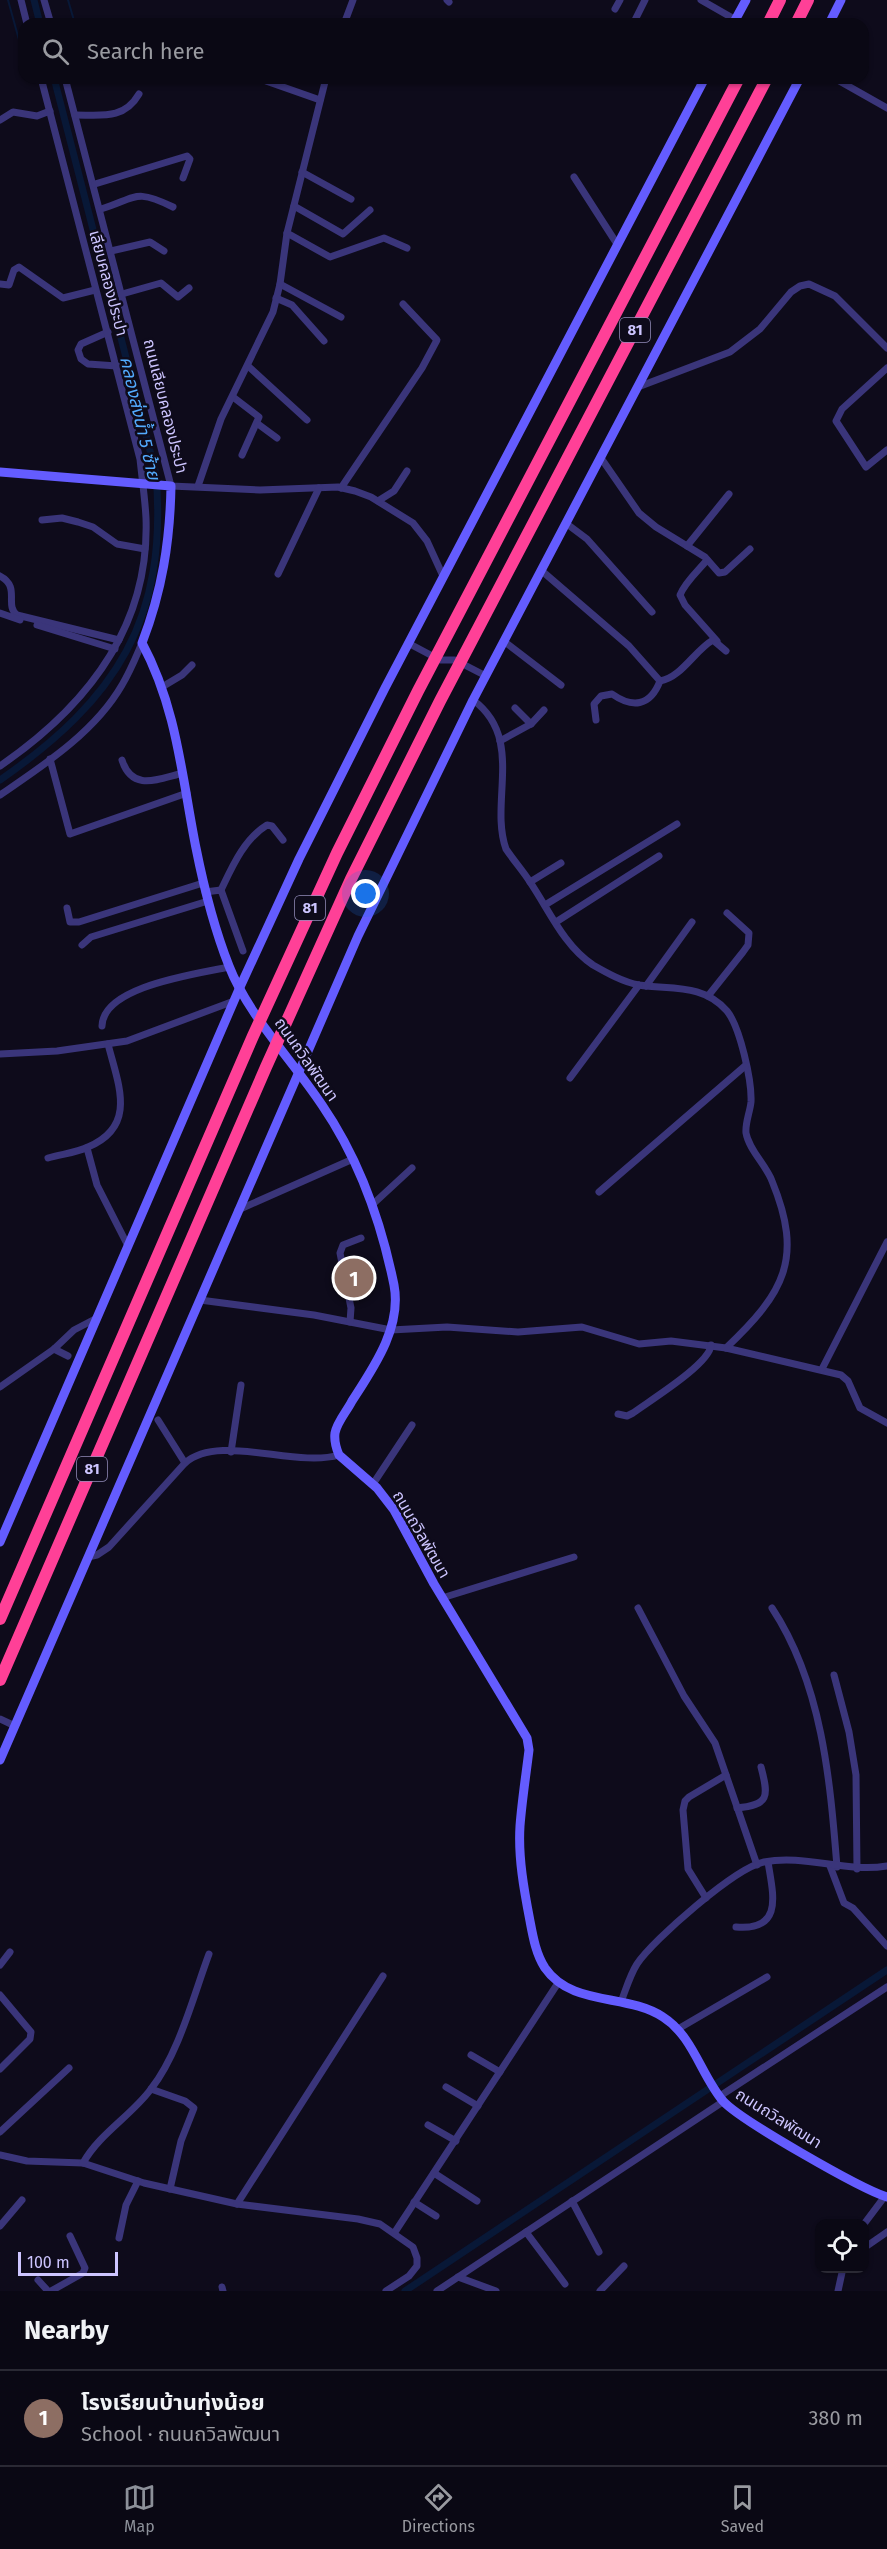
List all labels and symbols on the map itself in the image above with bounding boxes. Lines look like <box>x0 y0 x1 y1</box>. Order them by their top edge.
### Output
street label: เลียบคลองประปา <box>85 228 132 338</box>
road number: 81 <box>620 318 650 342</box>
street label: ถนนเลียบคลองประปา <box>140 337 191 475</box>
water label: คลองส่งน้ำ 5 ซ้าย <box>115 354 167 483</box>
your location <box>351 879 380 908</box>
road number: 81 <box>295 896 325 920</box>
street label: ถนนถวิลพัฒนา <box>271 1014 342 1105</box>
pin: 1 <box>334 1256 374 1300</box>
road number: 81 <box>77 1457 107 1481</box>
street label: ถนนถวิลพัฒนา <box>389 1487 454 1581</box>
street label: ถนนถวิลพัฒนา <box>732 2084 825 2152</box>
scale bar <box>18 2249 118 2276</box>

